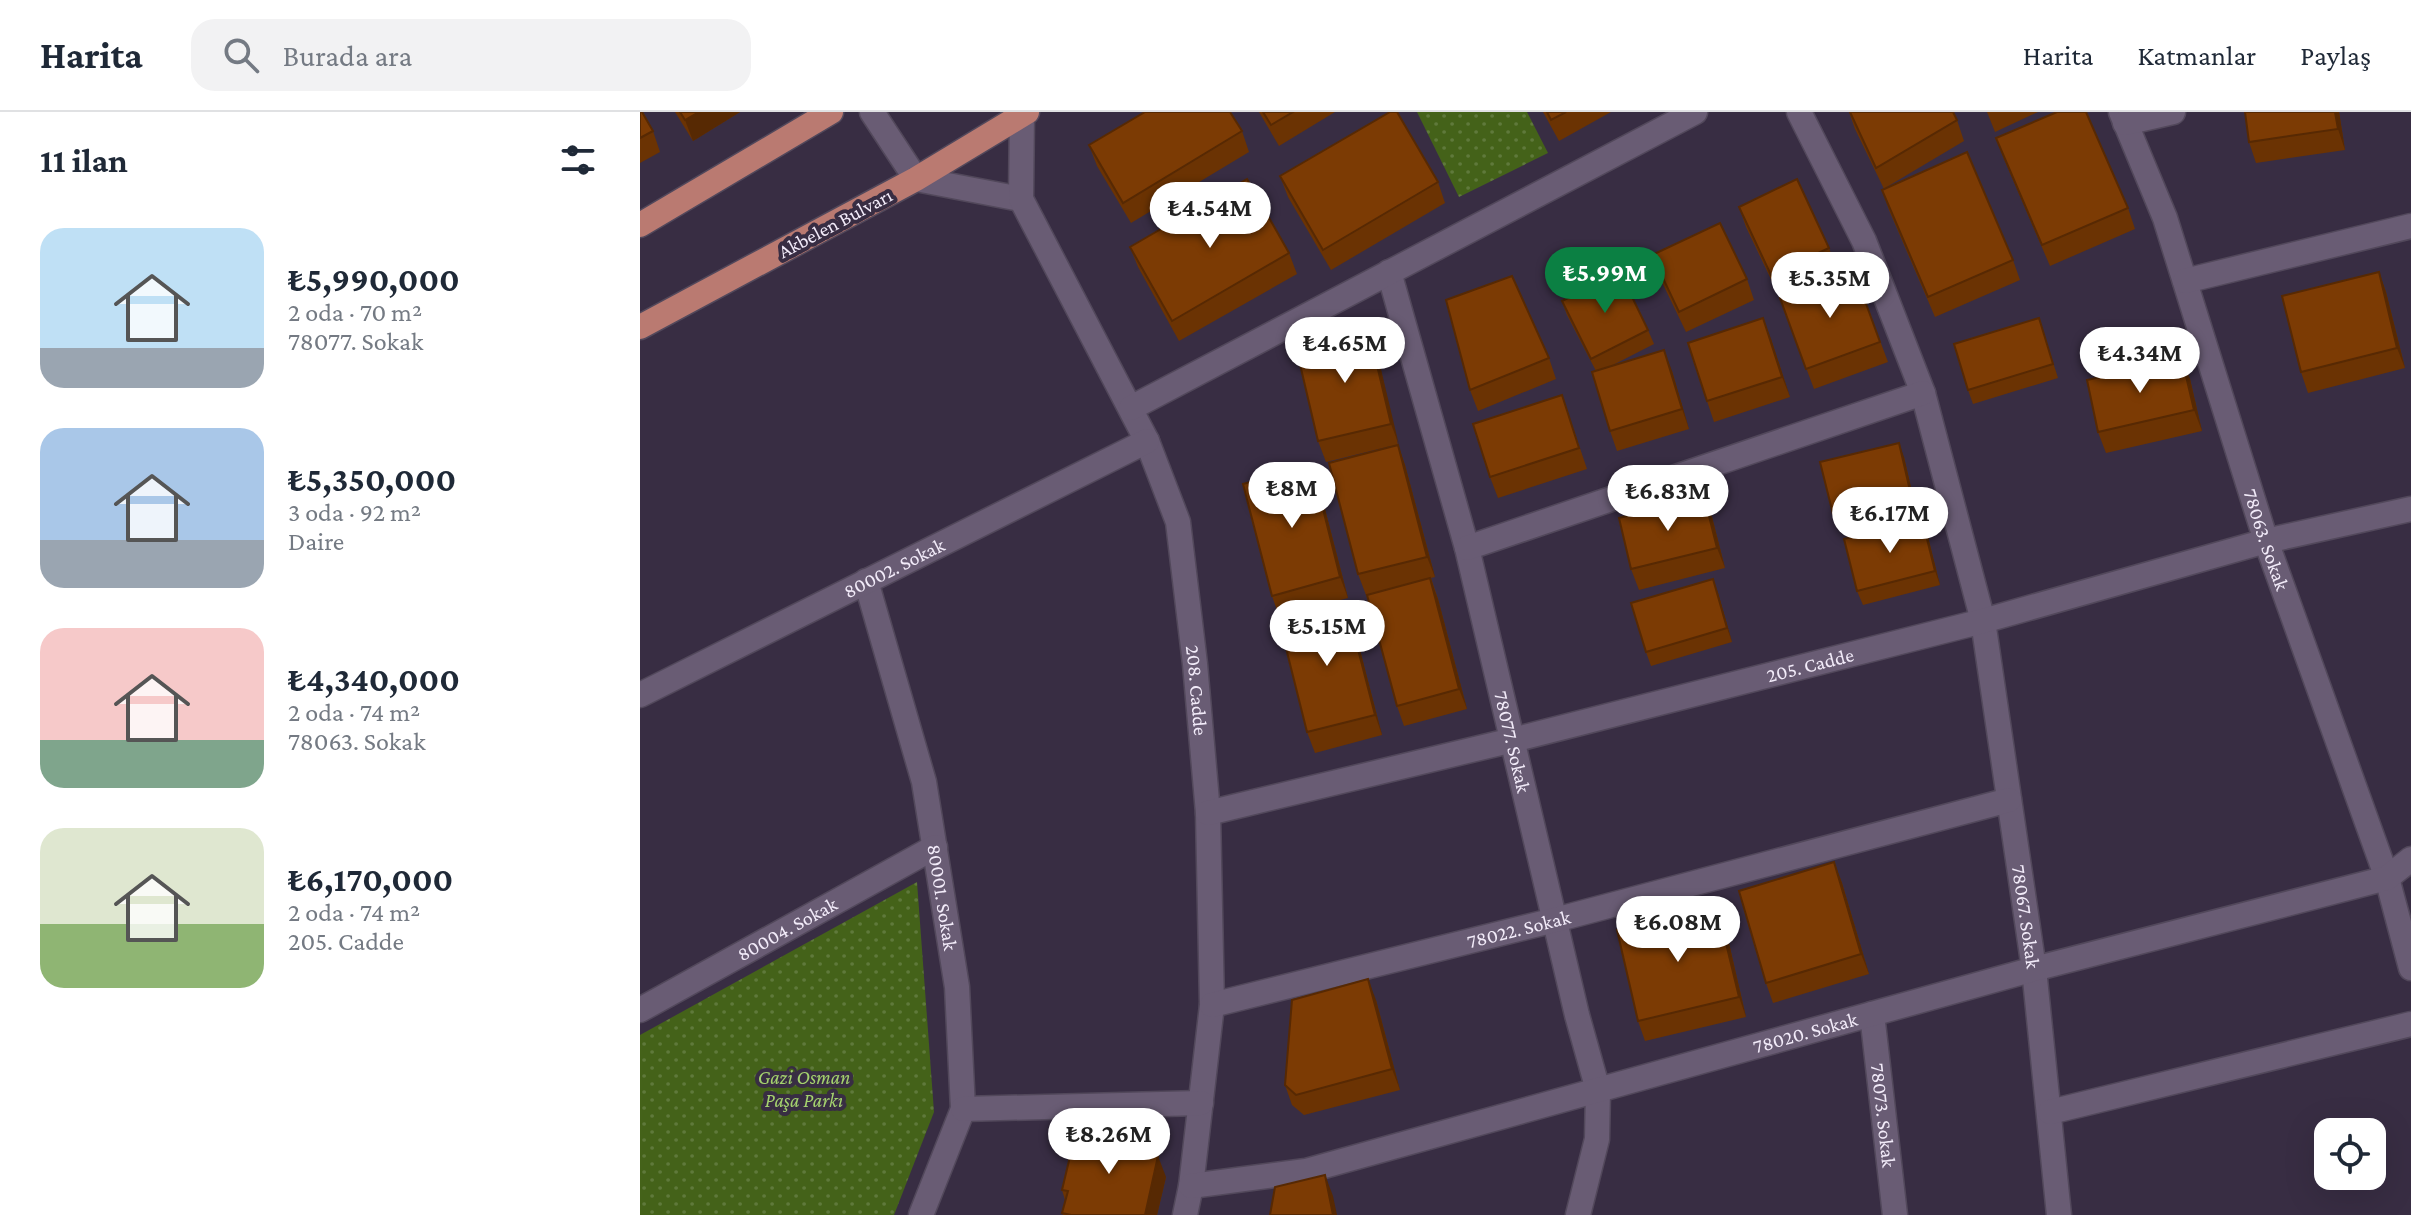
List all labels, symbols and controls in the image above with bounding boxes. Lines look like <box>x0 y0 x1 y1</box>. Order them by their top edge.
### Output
search box <box>191 19 751 91</box>
icon: search <box>219 33 263 77</box>
text: Harita <box>40 34 143 76</box>
text: Burada ara <box>283 39 412 72</box>
text: Harita <box>2023 40 2094 71</box>
text: Katmanlar <box>2138 40 2256 71</box>
text: Paylaş <box>2300 40 2371 71</box>
icon: filters <box>556 138 600 182</box>
text: 11 ilan <box>40 142 128 179</box>
pin: ₺4.54M <box>1145 182 1275 250</box>
street label: Akbelen Bulvarı <box>774 184 896 262</box>
text: ₺4.54M <box>1168 193 1252 222</box>
pin: ₺5.99M <box>1540 247 1670 315</box>
pin: ₺5.35M <box>1765 252 1895 320</box>
text: ₺5.99M <box>1563 258 1647 287</box>
icon: home <box>104 260 200 356</box>
text: ₺5,990,000 <box>288 261 460 298</box>
text: ₺5.35M <box>1789 263 1871 292</box>
text: 2 oda · 70 m² <box>288 298 422 327</box>
pin: ₺4.65M <box>1280 317 1410 385</box>
text: 78077. Sokak <box>288 327 423 356</box>
pin: ₺4.34M <box>2075 327 2205 395</box>
text: ₺4.65M <box>1303 328 1387 357</box>
text: ₺4.34M <box>2098 338 2182 367</box>
icon: home <box>104 460 200 556</box>
text: ₺5,350,000 <box>288 461 456 498</box>
pin: ₺8M <box>1253 462 1331 530</box>
pin: ₺6.83M <box>1603 465 1733 533</box>
text: ₺8M <box>1266 473 1318 502</box>
text: ₺6.83M <box>1625 476 1711 505</box>
street label: 78063. Sokak <box>2239 486 2294 594</box>
pin: ₺6.17M <box>1825 487 1955 555</box>
text: 3 oda · 92 m² <box>288 498 421 527</box>
text: ₺6.17M <box>1850 498 1930 527</box>
text: Daire <box>288 527 344 556</box>
street label: 80002. Sokak <box>840 533 948 602</box>
pin: ₺5.15M <box>1262 600 1392 668</box>
text: ₺5.15M <box>1288 611 1366 640</box>
street label: 205. Cadde <box>1764 643 1856 686</box>
street label: 208. Cadde <box>1182 644 1212 737</box>
icon: home <box>104 660 200 756</box>
text: ₺4,340,000 <box>288 661 460 698</box>
street label: 78077. Sokak <box>1490 689 1535 796</box>
text: 2 oda · 74 m² <box>288 698 420 727</box>
text: 78063. Sokak <box>288 727 426 756</box>
street label: 80001. Sokak <box>923 843 962 952</box>
icon: home <box>104 860 200 956</box>
text: ₺6,170,000 <box>288 861 453 898</box>
street label: 78067. Sokak <box>2008 863 2045 970</box>
street label: 80004. Sokak <box>733 892 841 965</box>
pin: ₺6.08M <box>1613 896 1743 964</box>
text: 2 oda · 74 m² <box>288 898 420 927</box>
street label: 78022. Sokak <box>1465 905 1573 952</box>
text: ₺6.08M <box>1634 907 1722 936</box>
text: 205. Cadde <box>288 927 404 956</box>
street label: 78020. Sokak <box>1751 1007 1860 1057</box>
street label: 78073. Sokak <box>1867 1062 1901 1169</box>
park label: Gazi Osman Paşa Parkı <box>758 1066 850 1112</box>
pin: ₺8.26M <box>1044 1108 1174 1176</box>
map controls <box>2314 1118 2386 1190</box>
button: locate <box>2314 1118 2386 1190</box>
text: ₺8.26M <box>1066 1119 1152 1148</box>

